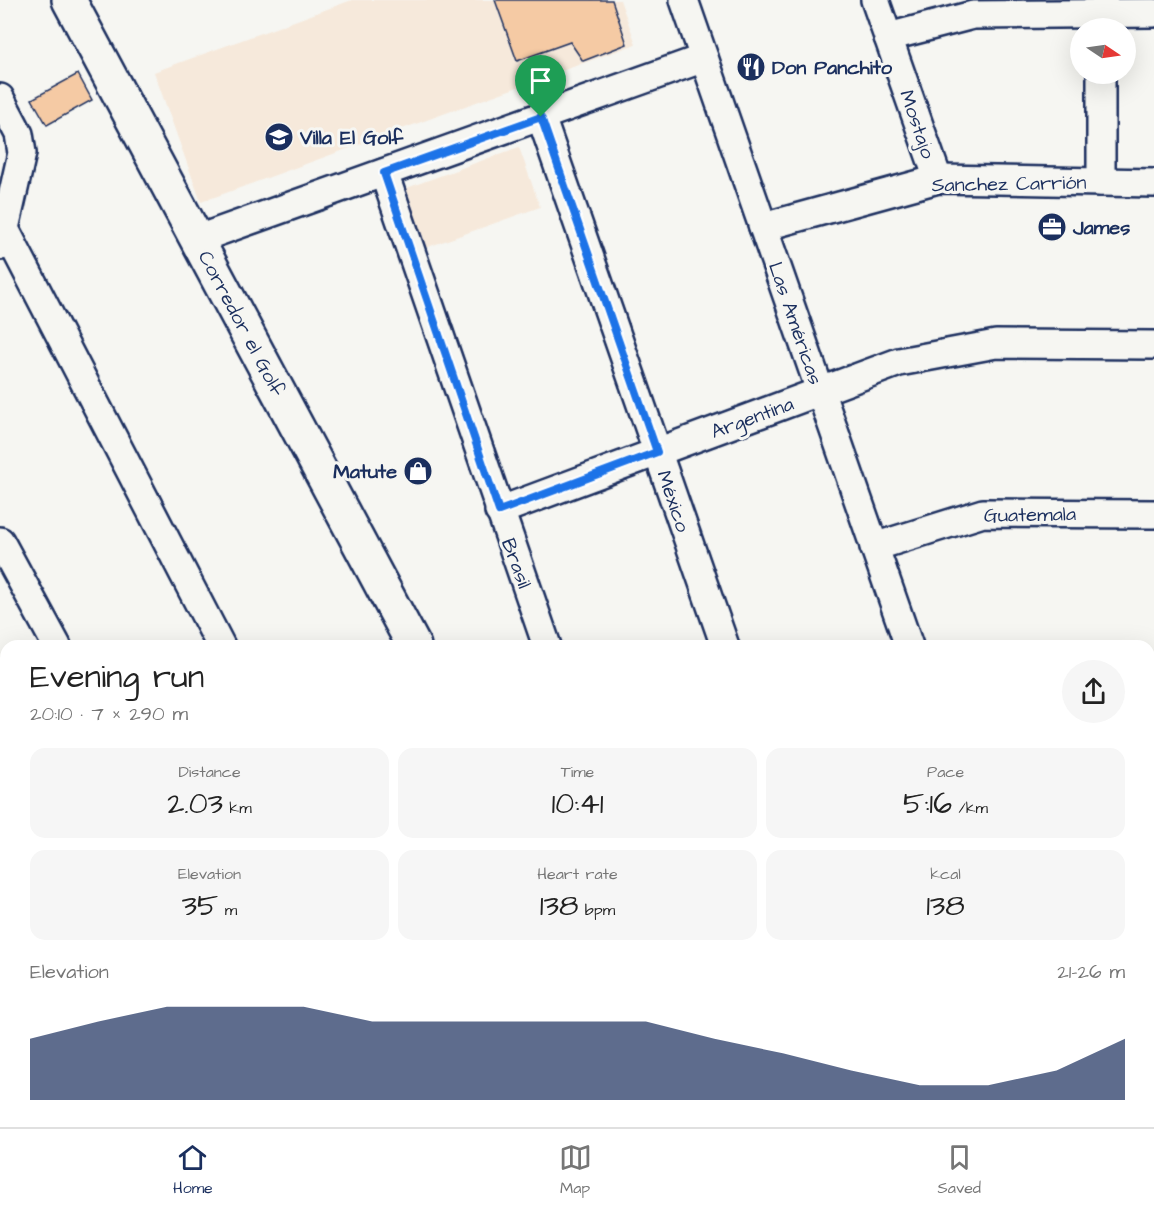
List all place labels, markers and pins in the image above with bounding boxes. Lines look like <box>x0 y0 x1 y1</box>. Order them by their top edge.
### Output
restaurant icon: Don Panchito <box>735 51 767 83</box>
place label: Don Panchito <box>772 54 893 82</box>
pin <box>515 55 566 117</box>
school or university icon: Villa El Golf <box>263 121 295 153</box>
place label: Villa El Golf <box>299 124 404 152</box>
office icon: James <box>1036 211 1068 243</box>
place label: James <box>1072 214 1130 242</box>
shop icon: Matute <box>402 455 434 487</box>
place label: Matute <box>333 458 397 486</box>

